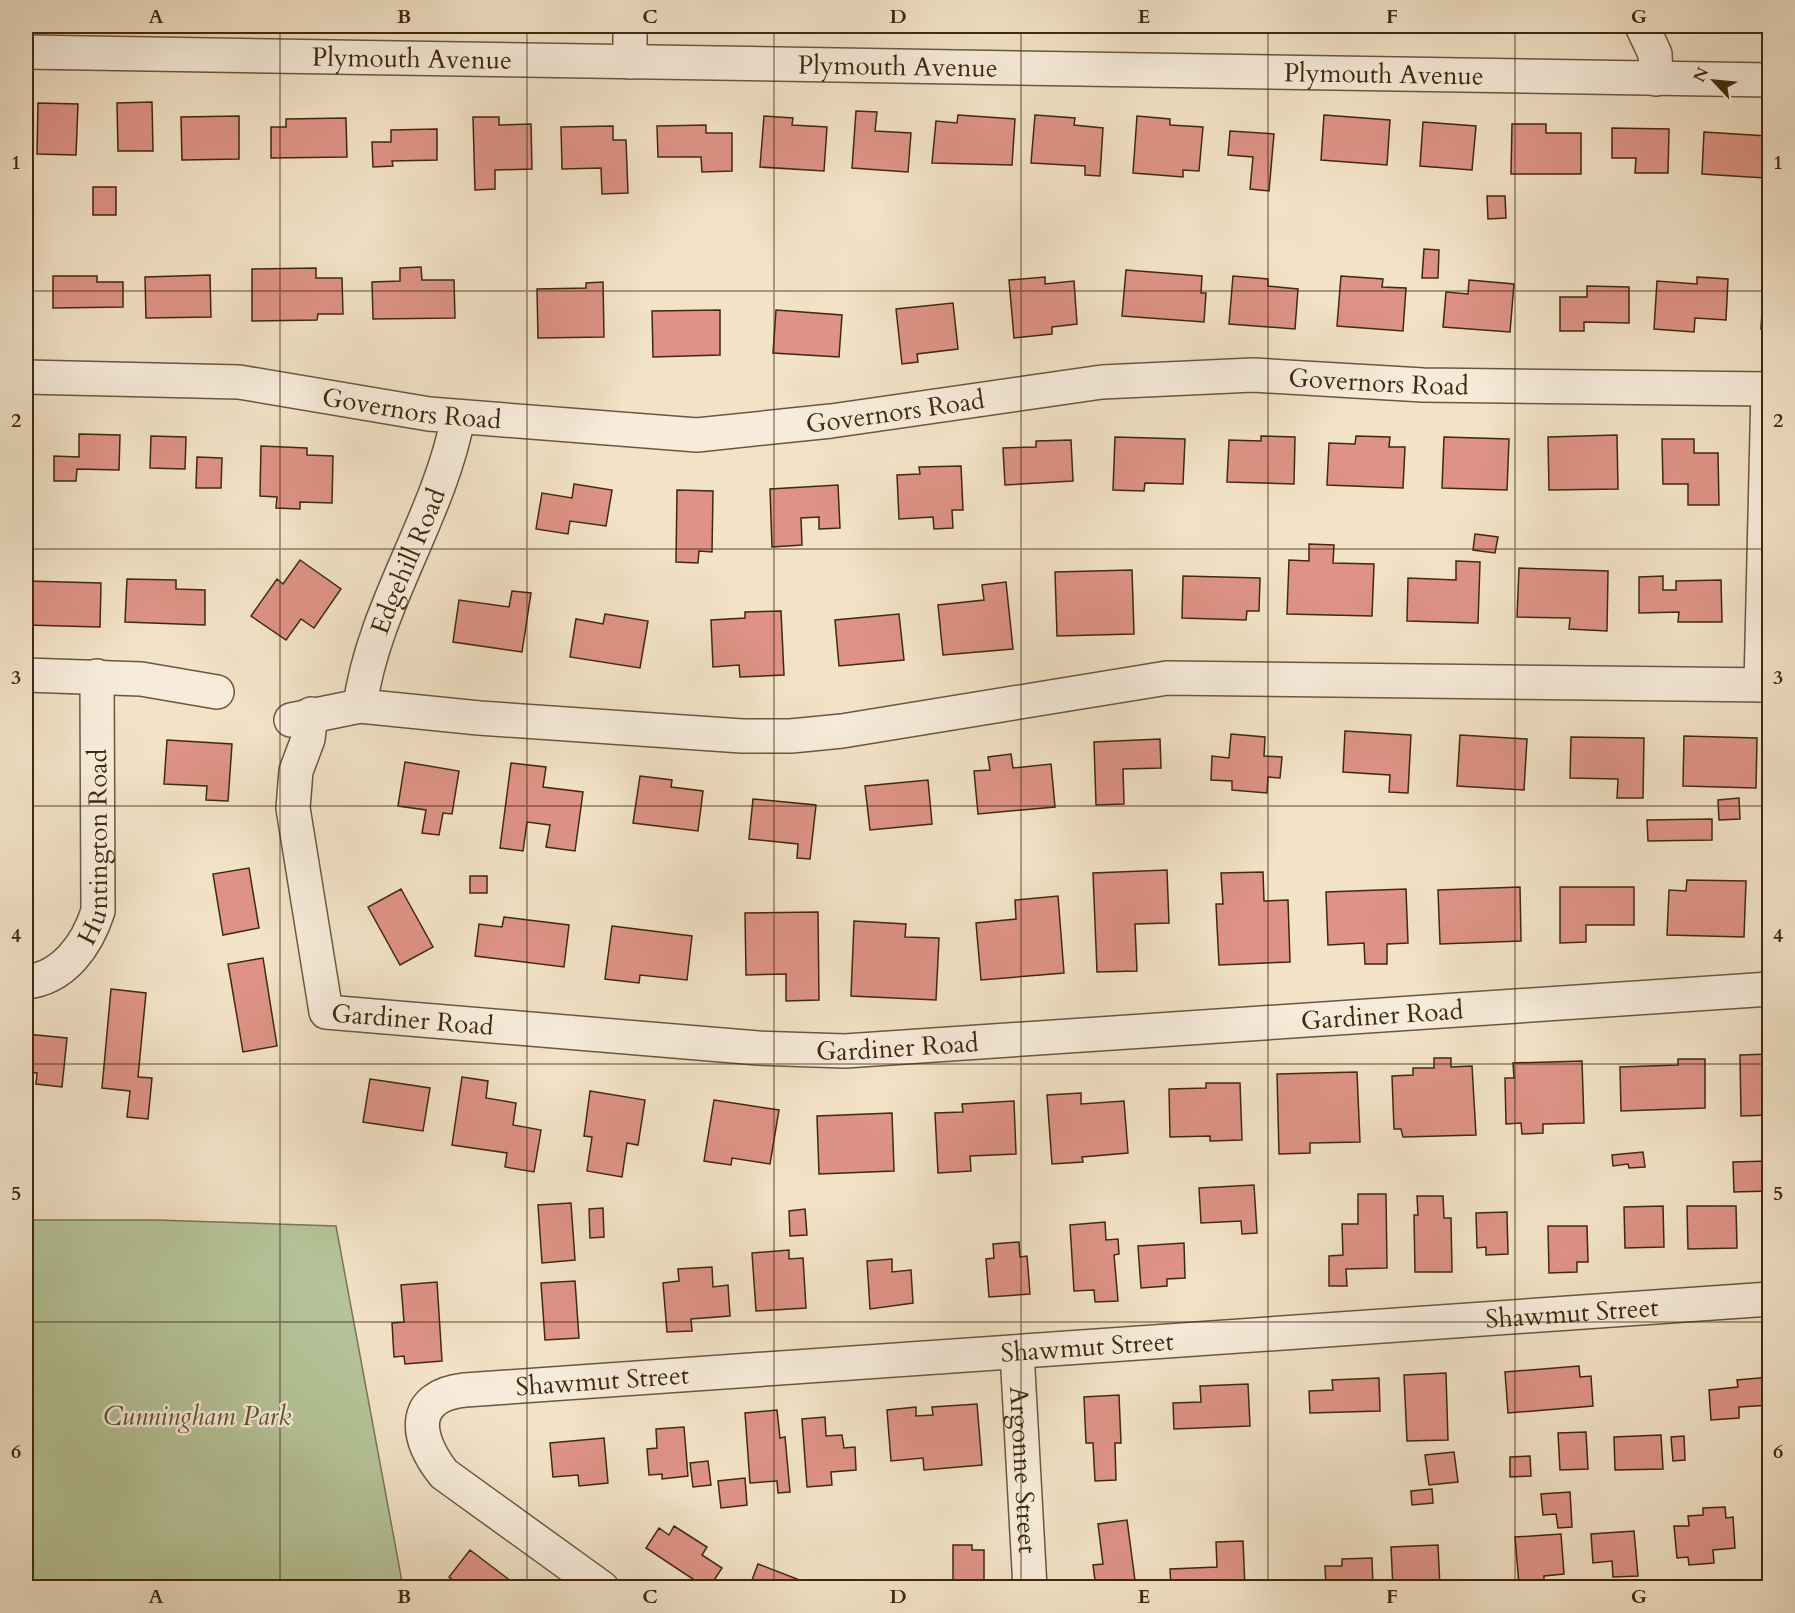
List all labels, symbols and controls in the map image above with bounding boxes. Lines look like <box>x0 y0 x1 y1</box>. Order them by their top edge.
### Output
text: A <box>148 3 164 30</box>
text: B <box>397 3 411 30</box>
text: C <box>642 3 658 30</box>
text: D <box>889 3 907 30</box>
text: E <box>1138 3 1150 30</box>
text: F <box>1386 3 1398 30</box>
text: G <box>1631 3 1647 30</box>
street label: Plymouth Avenue <box>312 40 512 78</box>
street label: Plymouth Avenue <box>798 47 998 86</box>
north arrow <box>1684 51 1744 111</box>
street label: Plymouth Avenue <box>1284 55 1484 93</box>
text: N <box>1688 64 1714 86</box>
text: 1 <box>11 149 21 176</box>
text: 1 <box>1773 149 1783 176</box>
street label: Governors Road <box>1287 360 1469 404</box>
street label: Governors Road <box>320 379 503 438</box>
street label: Governors Road <box>804 382 987 442</box>
text: 2 <box>11 407 21 434</box>
text: 2 <box>1773 407 1783 434</box>
street label: Edgehill Road <box>362 483 454 639</box>
text: 3 <box>11 664 21 691</box>
text: 3 <box>1773 664 1783 691</box>
street label: Huntington Road <box>69 748 116 951</box>
text: 4 <box>11 922 21 949</box>
text: 4 <box>1773 922 1783 949</box>
street label: Gardiner Road <box>1300 993 1465 1038</box>
street label: Gardiner Road <box>330 996 495 1044</box>
street label: Gardiner Road <box>815 1025 980 1069</box>
text: 5 <box>11 1180 21 1207</box>
text: 5 <box>1773 1180 1783 1207</box>
street label: Shawmut Street <box>1484 1290 1660 1337</box>
street label: Shawmut Street <box>999 1324 1175 1371</box>
street label: Shawmut Street <box>515 1357 690 1404</box>
street label: Argonne Street <box>1001 1385 1045 1554</box>
park label: Cunningham Park <box>103 1399 291 1434</box>
text: 6 <box>11 1438 21 1465</box>
text: 6 <box>1773 1438 1783 1465</box>
text: A <box>148 1583 164 1610</box>
text: B <box>397 1583 411 1610</box>
text: C <box>642 1583 658 1610</box>
text: D <box>889 1583 907 1610</box>
text: E <box>1138 1583 1150 1610</box>
text: F <box>1386 1583 1398 1610</box>
text: G <box>1631 1583 1647 1610</box>

